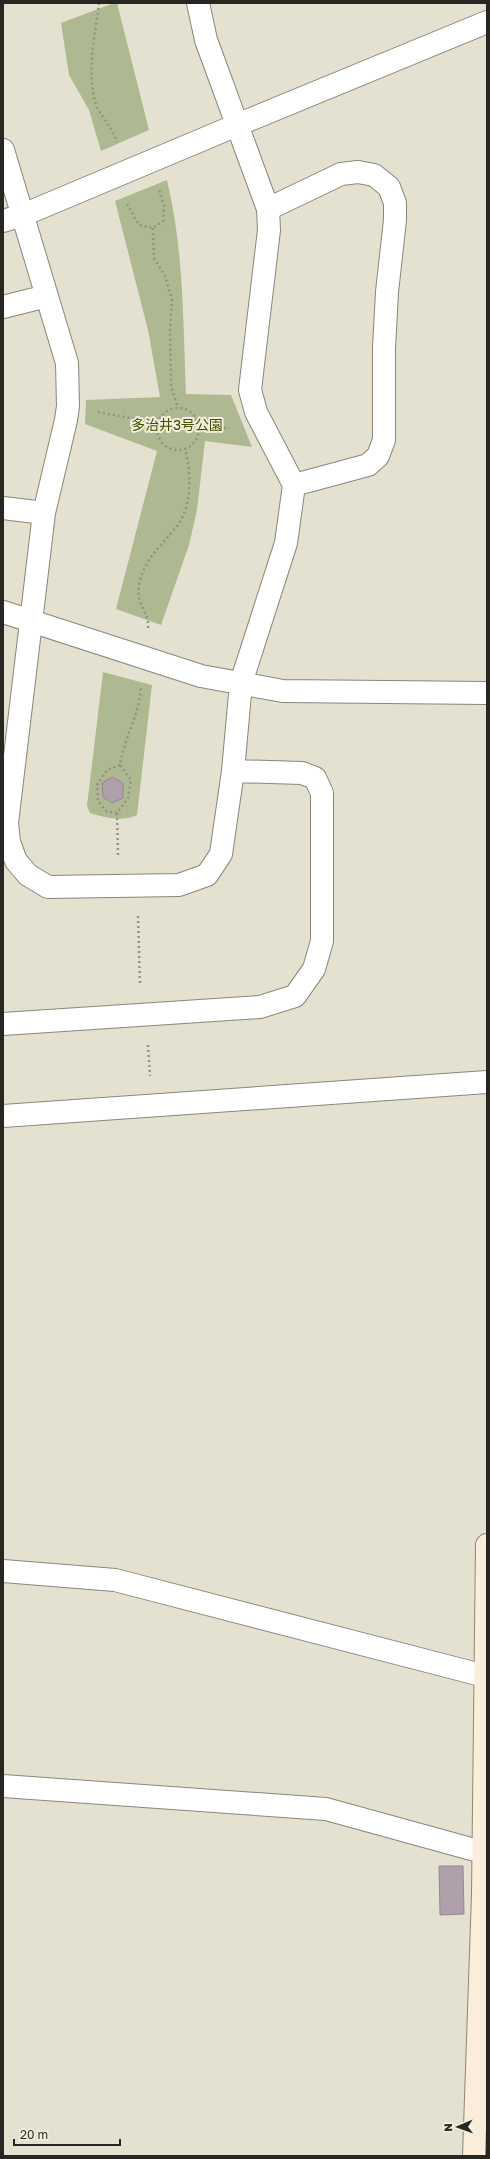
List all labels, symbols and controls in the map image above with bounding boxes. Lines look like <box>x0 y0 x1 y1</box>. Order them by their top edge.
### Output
park label: 多治井3号公園 <box>131 416 223 433</box>
north arrow <box>438 2107 478 2147</box>
scale bar <box>14 2121 120 2147</box>
text: N <box>441 2123 454 2132</box>
text: 20 m <box>20 2127 48 2142</box>

